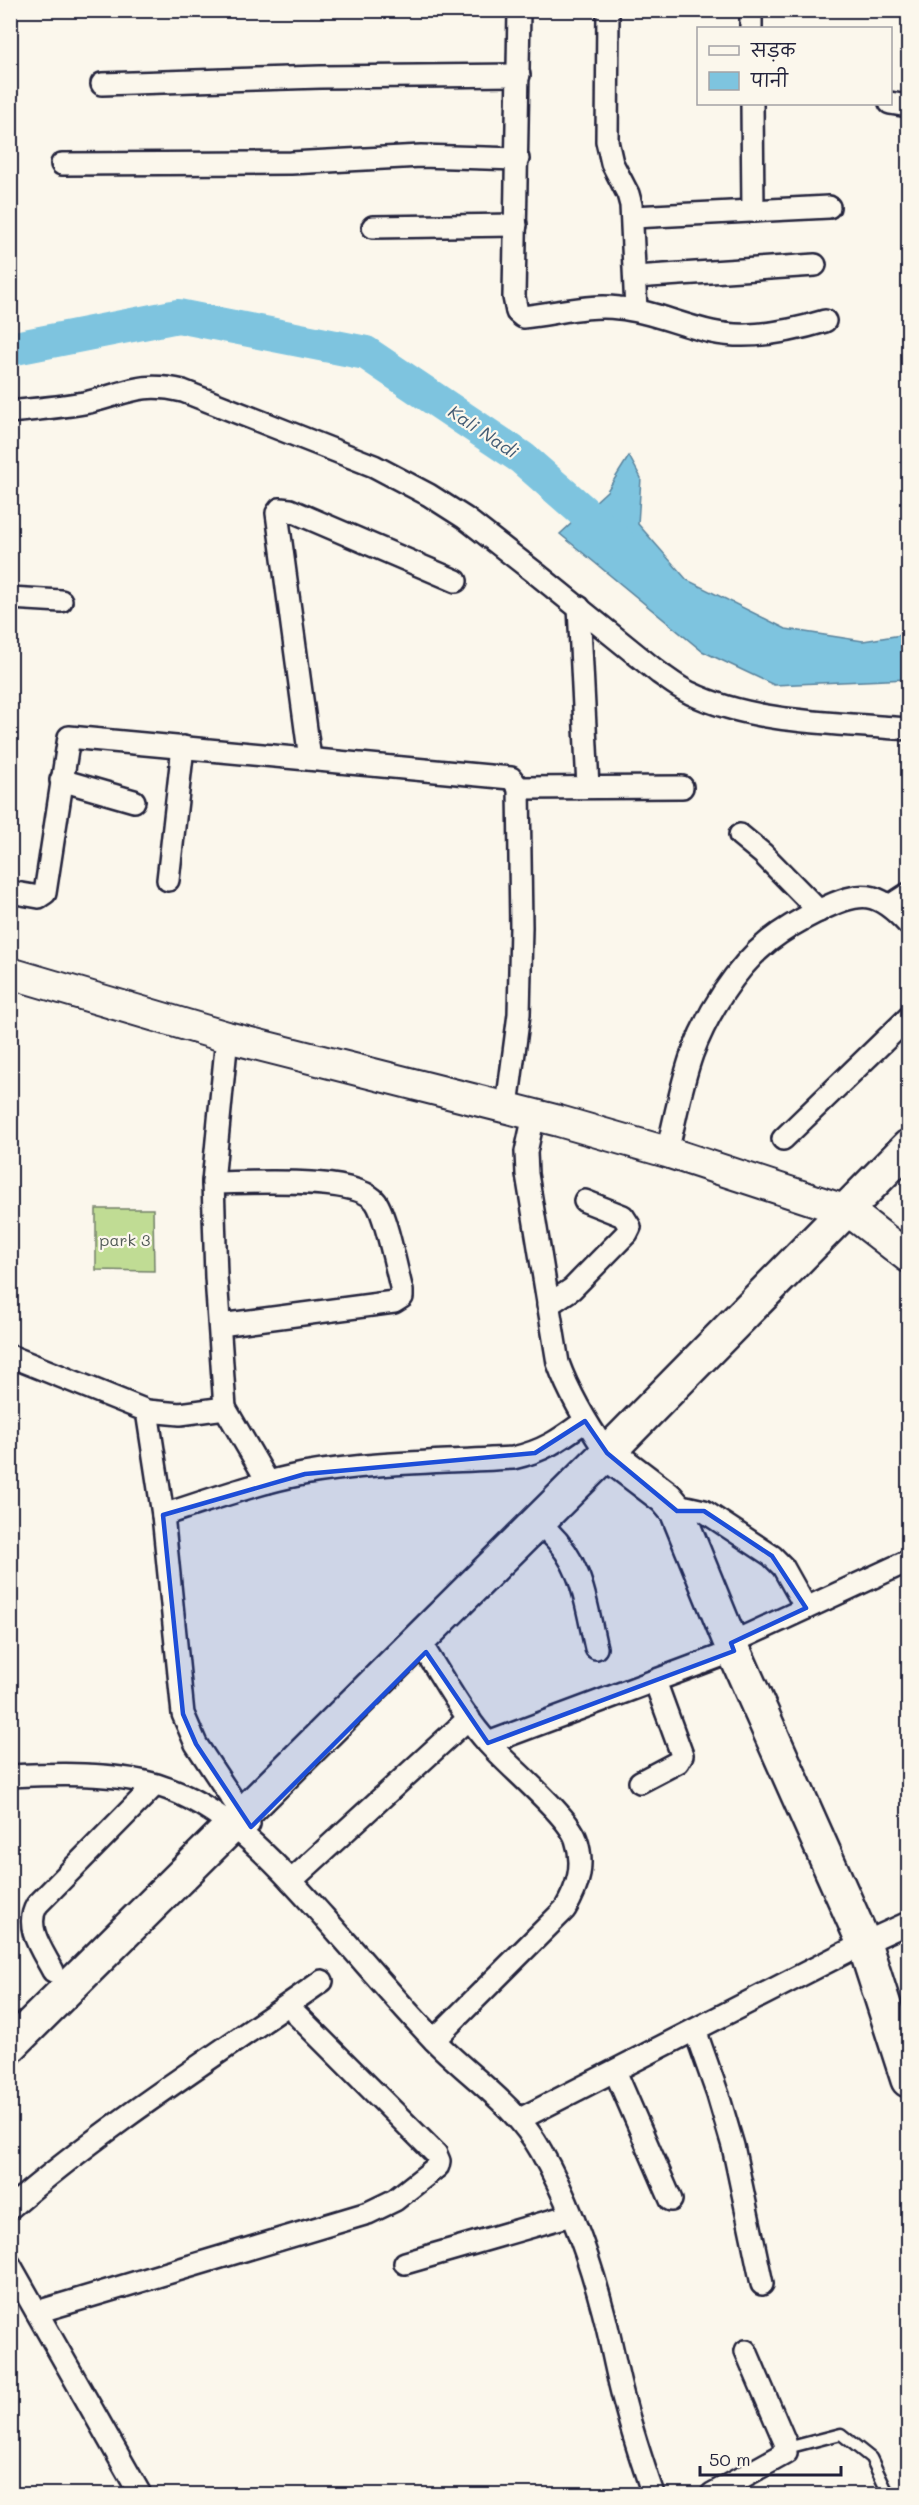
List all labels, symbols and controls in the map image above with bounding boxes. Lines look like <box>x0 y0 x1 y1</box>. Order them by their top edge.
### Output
legend <box>697 27 892 105</box>
text: सड़क <box>750 38 796 62</box>
text: पानी <box>750 67 789 92</box>
water label: Kali Nadi <box>444 399 524 464</box>
park label: park 3 <box>100 1229 150 1250</box>
scale bar <box>700 2439 841 2477</box>
text: 50 m <box>709 2447 751 2471</box>

